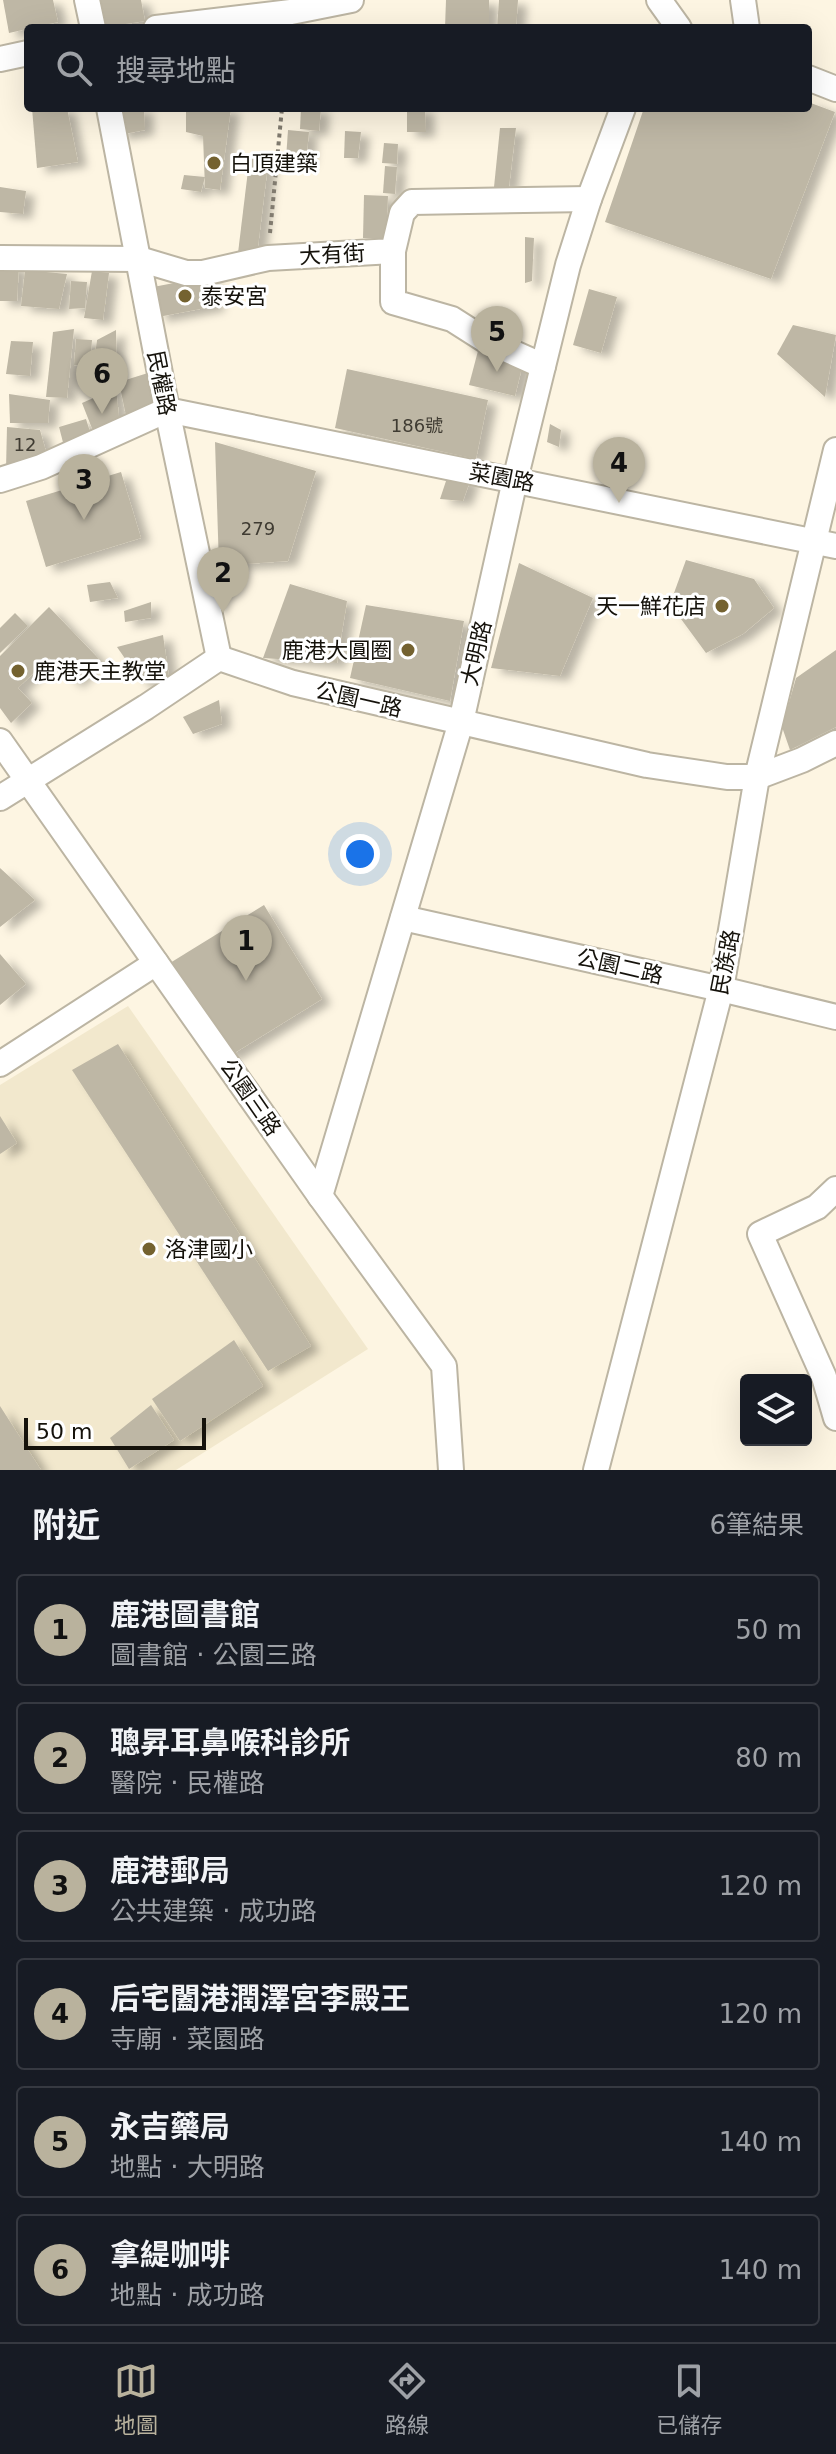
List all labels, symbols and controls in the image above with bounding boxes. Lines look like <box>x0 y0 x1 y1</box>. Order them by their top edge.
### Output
search box <box>24 24 812 112</box>
icon: search <box>52 46 96 90</box>
text: 搜尋地點 <box>116 53 236 88</box>
place label: 白頂建築 <box>230 151 318 176</box>
marker: 白頂建築 <box>205 154 223 172</box>
street label: 大有街 <box>298 240 366 269</box>
place label: 泰安宮 <box>201 284 267 309</box>
marker: 泰安宮 <box>176 287 194 305</box>
pin: 5 <box>471 306 523 372</box>
pin: 6 <box>76 348 128 414</box>
street label: 民權路 <box>143 348 180 418</box>
house number: 186號 <box>391 415 443 436</box>
house number: 12 <box>14 434 36 455</box>
pin: 4 <box>593 437 645 503</box>
pin: 3 <box>58 454 110 520</box>
street label: 菜園路 <box>467 459 537 496</box>
house number: 279 <box>241 518 275 539</box>
pin: 2 <box>197 547 249 613</box>
place label: 天一鮮花店 <box>596 594 706 619</box>
marker: 天一鮮花店 <box>713 597 731 615</box>
street label: 大明路 <box>457 618 496 688</box>
place label: 鹿港大圓圈 <box>282 638 392 663</box>
marker: 鹿港大圓圈 <box>399 641 417 659</box>
place label: 鹿港天主教堂 <box>34 659 166 684</box>
marker: 鹿港天主教堂 <box>9 662 27 680</box>
street label: 公園一路 <box>313 677 405 722</box>
your location <box>340 834 380 874</box>
pin: 1 <box>220 915 272 981</box>
street label: 民族路 <box>707 927 744 997</box>
street label: 公園二路 <box>574 944 666 989</box>
street label: 公園三路 <box>215 1054 286 1141</box>
place label: 洛津國小 <box>165 1237 253 1262</box>
marker: 洛津國小 <box>140 1240 158 1258</box>
map controls <box>740 1374 812 1446</box>
button: layers <box>740 1374 812 1446</box>
scale bar <box>24 1414 206 1450</box>
text: 50 m <box>36 1419 92 1444</box>
text: 附近 <box>32 1505 100 1545</box>
text: 6筆結果 <box>709 1510 804 1540</box>
text: 鹿港圖書館 <box>110 1597 260 1632</box>
text: 1 <box>51 1615 69 1645</box>
text: 50 m <box>735 1615 802 1645</box>
text: 圖書館 · 公園三路 <box>110 1640 317 1670</box>
text: 聰昇耳鼻喉科診所 <box>110 1725 350 1760</box>
text: 2 <box>51 1743 69 1773</box>
text: 80 m <box>735 1743 802 1773</box>
text: 醫院 · 民權路 <box>110 1768 265 1798</box>
text: 鹿港郵局 <box>110 1853 230 1888</box>
text: 3 <box>51 1871 69 1901</box>
text: 120 m <box>719 1871 802 1901</box>
text: 公共建築 · 成功路 <box>110 1896 317 1926</box>
text: 后宅闔港潤澤宮李殿王 <box>110 1981 410 2016</box>
text: 4 <box>51 1999 69 2029</box>
text: 120 m <box>719 1999 802 2029</box>
text: 寺廟 · 菜園路 <box>110 2024 265 2054</box>
text: 永吉藥局 <box>110 2109 230 2144</box>
text: 5 <box>51 2127 69 2157</box>
text: 140 m <box>719 2127 802 2157</box>
text: 地點 · 大明路 <box>110 2152 265 2182</box>
text: 拿緹咖啡 <box>110 2237 230 2272</box>
text: 6 <box>51 2255 69 2285</box>
text: 140 m <box>719 2255 802 2285</box>
text: 地點 · 成功路 <box>110 2280 265 2310</box>
tab: 地圖 <box>114 2359 158 2439</box>
tab: 路線 <box>385 2359 429 2439</box>
tab: 已儲存 <box>656 2359 722 2439</box>

